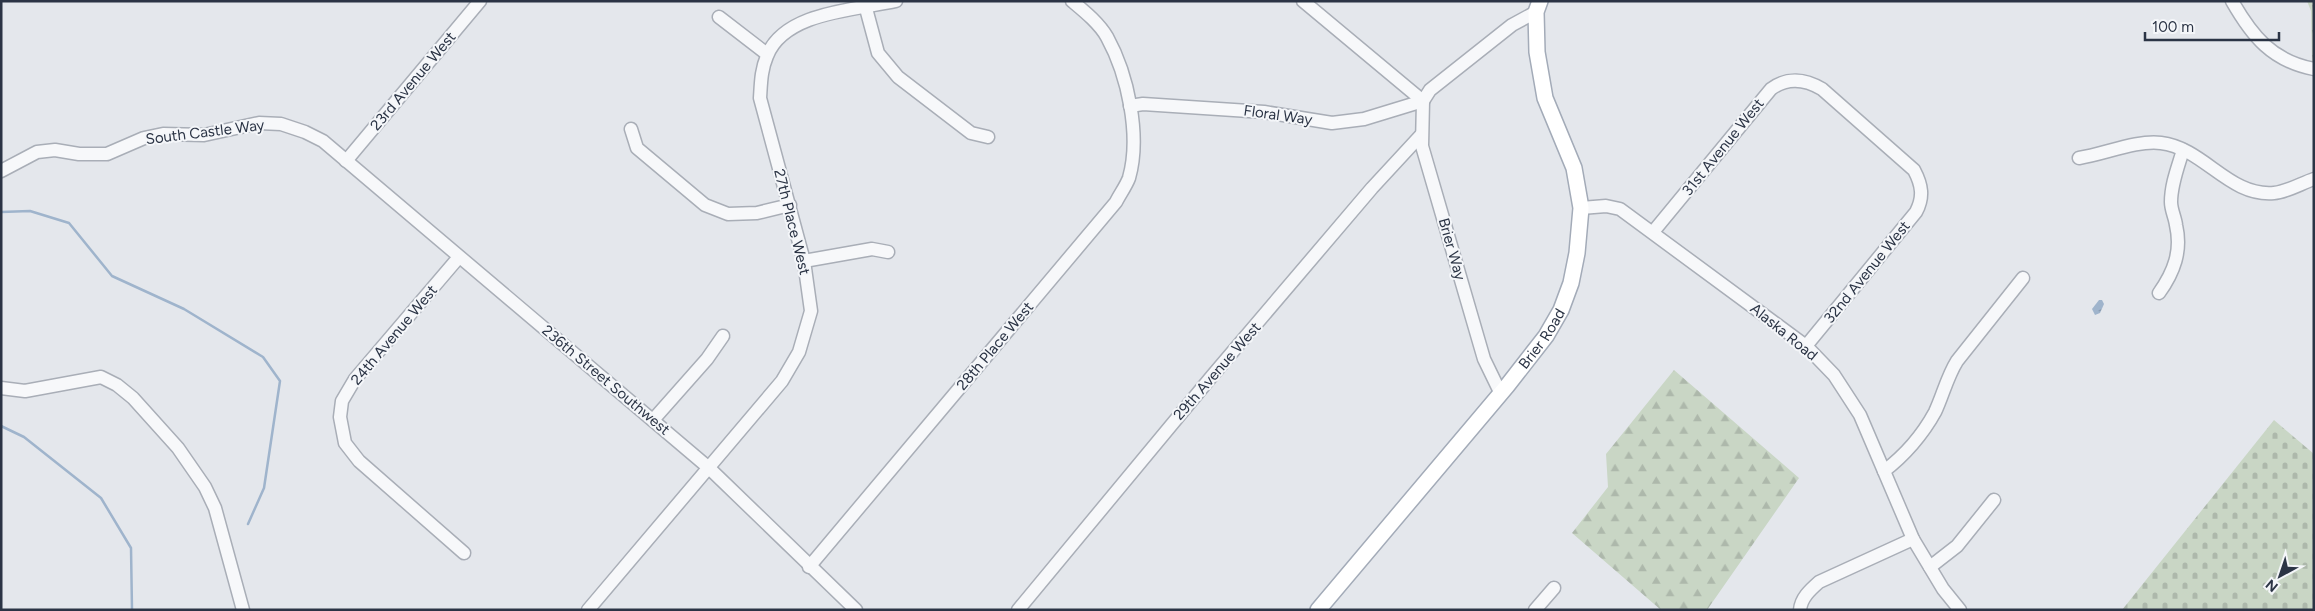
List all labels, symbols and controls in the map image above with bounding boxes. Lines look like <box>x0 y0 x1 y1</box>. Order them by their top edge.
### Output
scale bar <box>2145 10 2279 42</box>
text: 100 m <box>2152 18 2194 36</box>
street label: 23rd Avenue West <box>367 28 460 134</box>
street label: 31st Avenue West <box>1678 95 1768 199</box>
street label: Floral Way <box>1243 101 1314 129</box>
street label: South Castle Way <box>145 116 266 148</box>
street label: 27th Place West <box>770 167 814 277</box>
street label: Brier Way <box>1435 216 1469 282</box>
street label: 32nd Avenue West <box>1820 217 1914 327</box>
street label: 24th Avenue West <box>347 281 441 388</box>
street label: 28th Place West <box>953 298 1037 394</box>
street label: Alaska Road <box>1747 299 1821 365</box>
street label: Brier Road <box>1515 305 1569 372</box>
street label: 29th Avenue West <box>1170 318 1265 424</box>
street label: 236th Street Southwest <box>538 321 674 439</box>
north arrow <box>2255 551 2305 601</box>
text: N <box>2262 576 2282 596</box>

